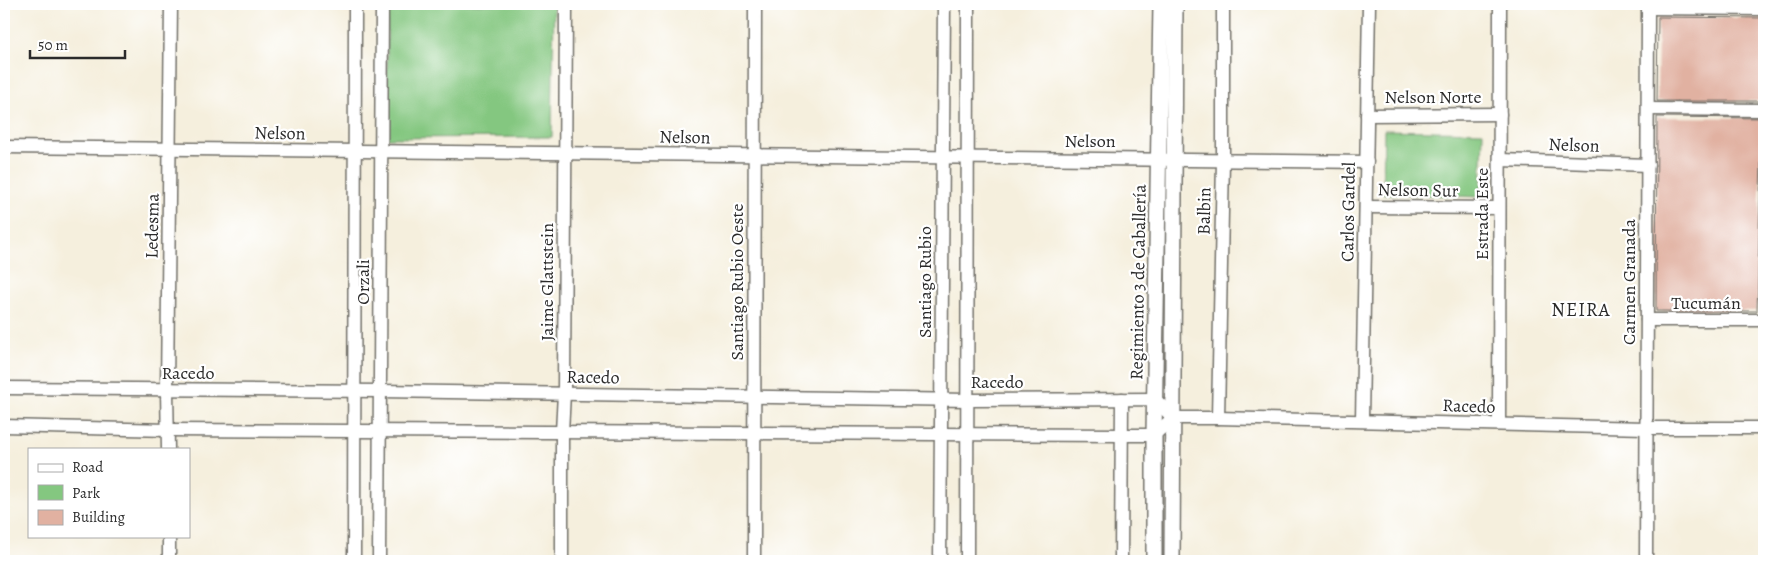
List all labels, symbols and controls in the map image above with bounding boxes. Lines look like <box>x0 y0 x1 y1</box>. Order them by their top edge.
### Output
scale bar <box>30 28 125 60</box>
text: 50 m <box>38 35 68 55</box>
street label: Nelson Norte <box>1384 85 1482 109</box>
street label: Nelson <box>254 121 306 145</box>
street label: Nelson <box>659 125 711 149</box>
street label: Nelson <box>1064 129 1116 153</box>
street label: Nelson <box>1548 132 1600 158</box>
street label: Carlos Gardel <box>1335 161 1361 262</box>
street label: Estrada Este <box>1470 168 1494 260</box>
street label: Nelson Sur <box>1377 177 1459 203</box>
street label: Regimiento 3 de Caballería <box>1124 183 1152 380</box>
street label: Balbin <box>1192 187 1216 235</box>
street label: Ledesma <box>139 192 165 259</box>
street label: Santiago Rubio Oeste <box>725 203 749 361</box>
street label: Carmen Granada <box>1617 218 1641 345</box>
street label: Jaime Glattstein <box>535 223 559 341</box>
street label: Santiago Rubio <box>913 226 937 338</box>
street label: Orzali <box>351 259 375 305</box>
street label: Tucumán <box>1671 291 1741 315</box>
district label: NEIRA <box>1551 297 1611 323</box>
street label: Racedo <box>161 361 215 385</box>
street label: Racedo <box>566 365 620 389</box>
street label: Racedo <box>970 370 1024 394</box>
street label: Racedo <box>1442 393 1496 419</box>
legend <box>28 448 190 538</box>
text: Road <box>72 457 104 477</box>
text: Park <box>72 483 101 503</box>
text: Building <box>72 507 125 527</box>

